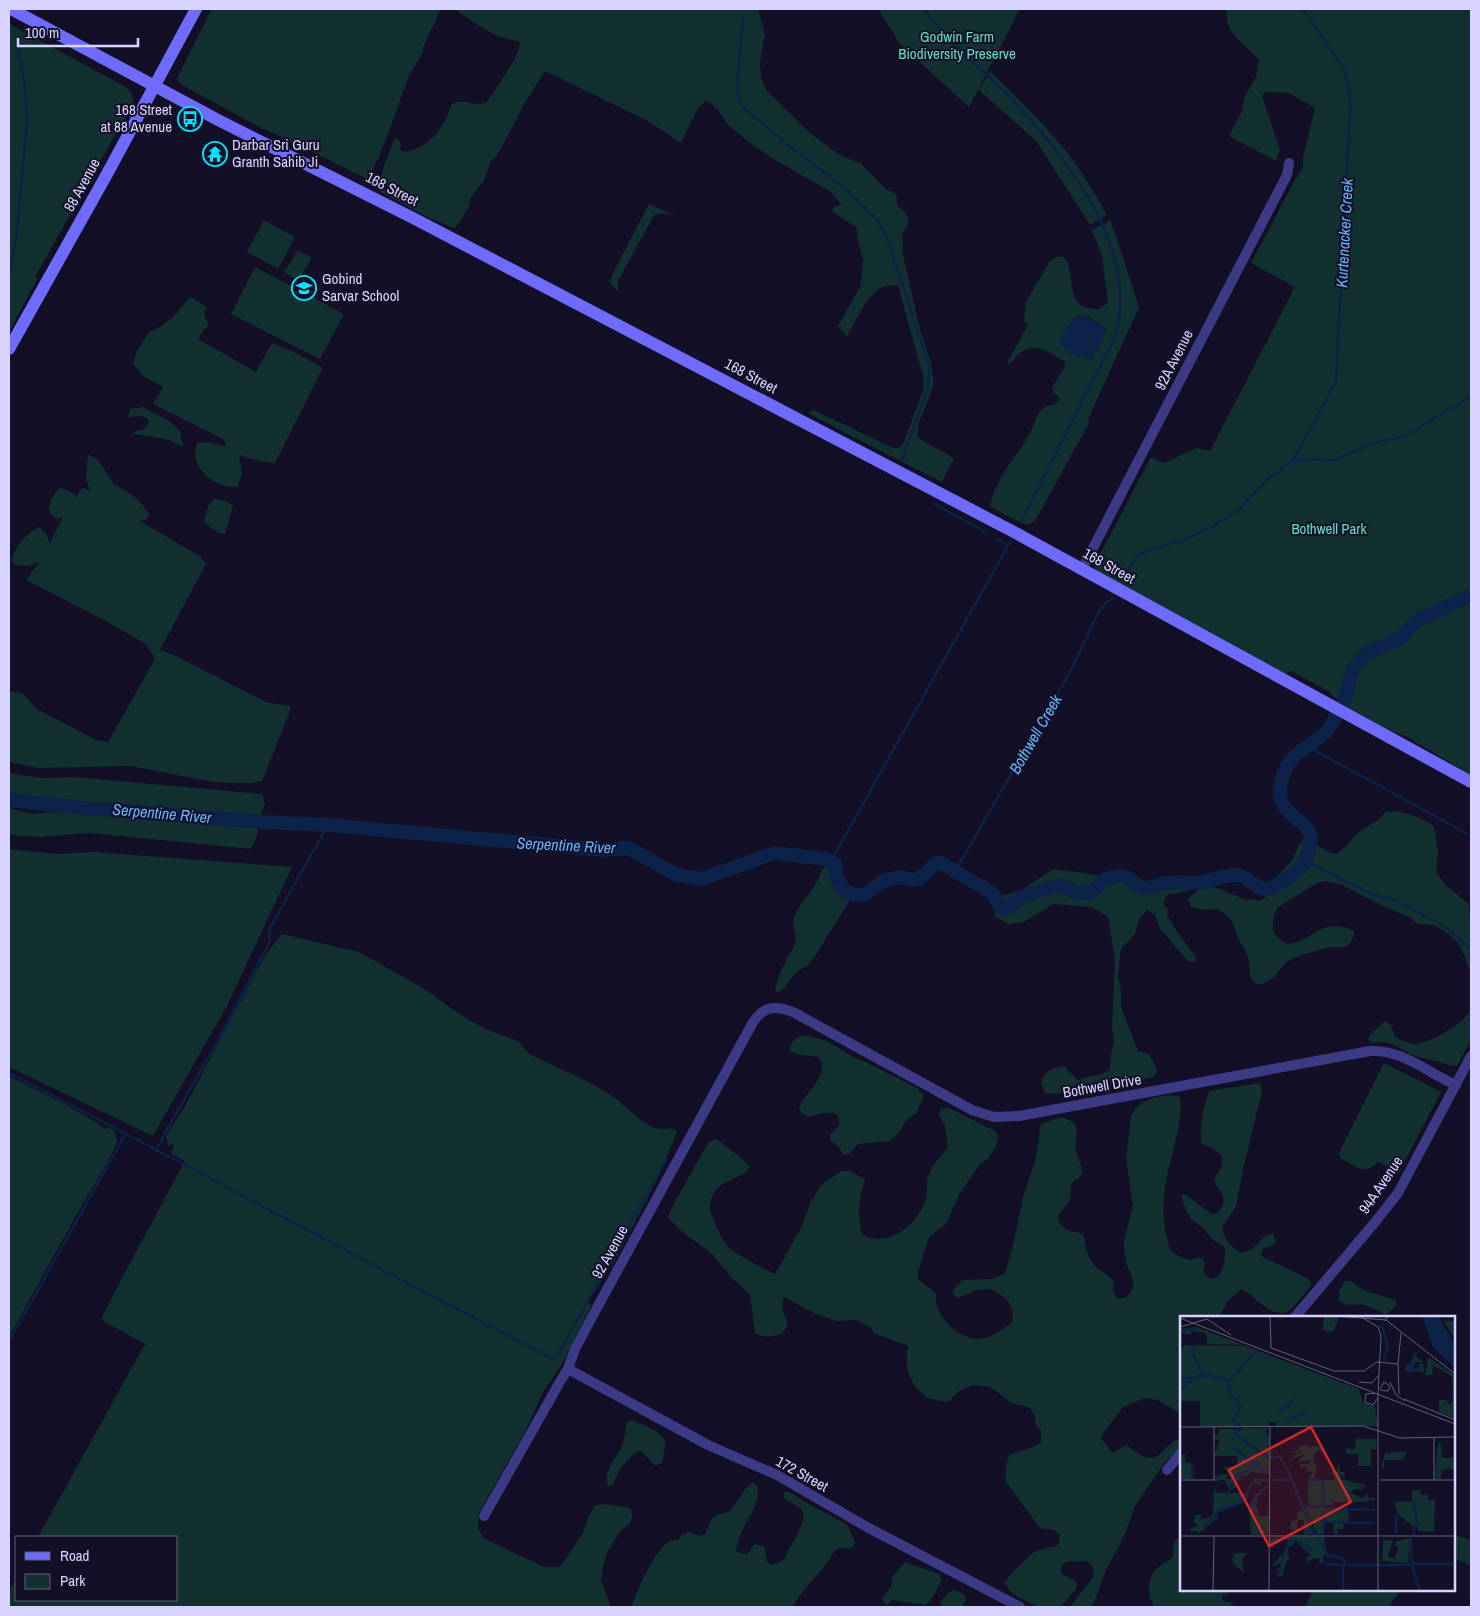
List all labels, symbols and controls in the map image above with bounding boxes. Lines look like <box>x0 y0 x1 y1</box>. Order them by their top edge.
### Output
scale bar <box>18 15 138 47</box>
text: 100 m <box>25 22 59 43</box>
park label: Godwin Farm Biodiversity Preserve <box>898 26 1016 64</box>
place label: 168 Street at 88 Avenue <box>100 99 173 137</box>
bus stop icon: 168 Street at 88 Avenue <box>177 106 203 132</box>
place label: Darbar Sri Guru Granth Sahib Ji <box>232 134 320 172</box>
temple icon: Darbar Sri Guru Granth Sahib Ji <box>202 141 228 167</box>
street label: 88 Avenue <box>58 154 105 215</box>
street label: 168 Street <box>362 166 423 211</box>
water label: Kurtenacker Creek <box>1330 177 1358 288</box>
place label: Gobind Sarvar School <box>322 268 399 306</box>
school or university icon: Gobind Sarvar School <box>291 275 317 301</box>
street label: 92A Avenue <box>1149 326 1198 394</box>
street label: 168 Street <box>721 353 782 398</box>
park label: Bothwell Park <box>1291 518 1367 539</box>
street label: 168 Street <box>1079 543 1140 589</box>
water label: Bothwell Creek <box>1003 690 1067 778</box>
water label: Serpentine River <box>112 798 213 828</box>
water label: Serpentine River <box>516 831 617 859</box>
street label: Bothwell Drive <box>1061 1068 1143 1103</box>
street label: 94A Avenue <box>1354 1152 1408 1218</box>
street label: 92 Avenue <box>586 1221 633 1282</box>
inset map <box>1180 1316 1455 1591</box>
street label: 172 Street <box>772 1451 833 1497</box>
legend <box>15 1536 178 1601</box>
text: Road <box>60 1545 89 1566</box>
text: Park <box>60 1570 86 1591</box>

